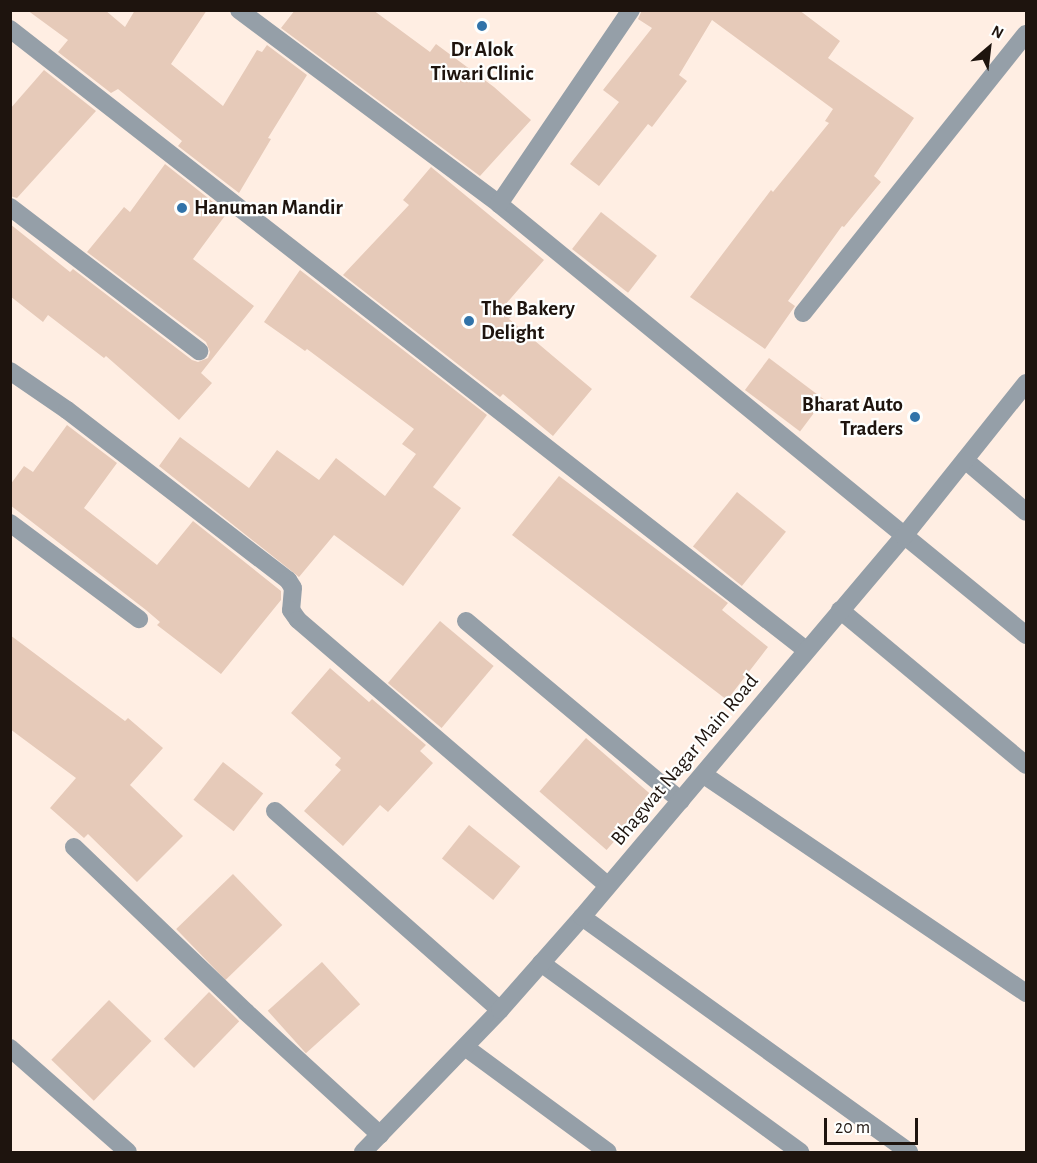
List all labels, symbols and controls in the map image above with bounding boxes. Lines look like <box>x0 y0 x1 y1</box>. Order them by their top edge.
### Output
marker: Dr Alok Tiwari Clinic <box>473 17 491 35</box>
north arrow <box>959 18 1019 78</box>
text: N <box>989 22 1006 42</box>
place label: Dr Alok Tiwari Clinic <box>431 37 533 87</box>
place label: Hanuman Mandir <box>194 195 343 221</box>
marker: Hanuman Mandir <box>175 201 189 215</box>
place label: The Bakery Delight <box>481 296 575 346</box>
marker: The Bakery Delight <box>462 314 476 328</box>
place label: Bharat Auto Traders <box>802 392 903 442</box>
marker: Bharat Auto Traders <box>908 410 922 424</box>
street label: Bhagwat Nagar Main Road <box>606 669 764 851</box>
scale bar <box>827 1106 922 1144</box>
text: 20 m <box>835 1119 870 1137</box>

